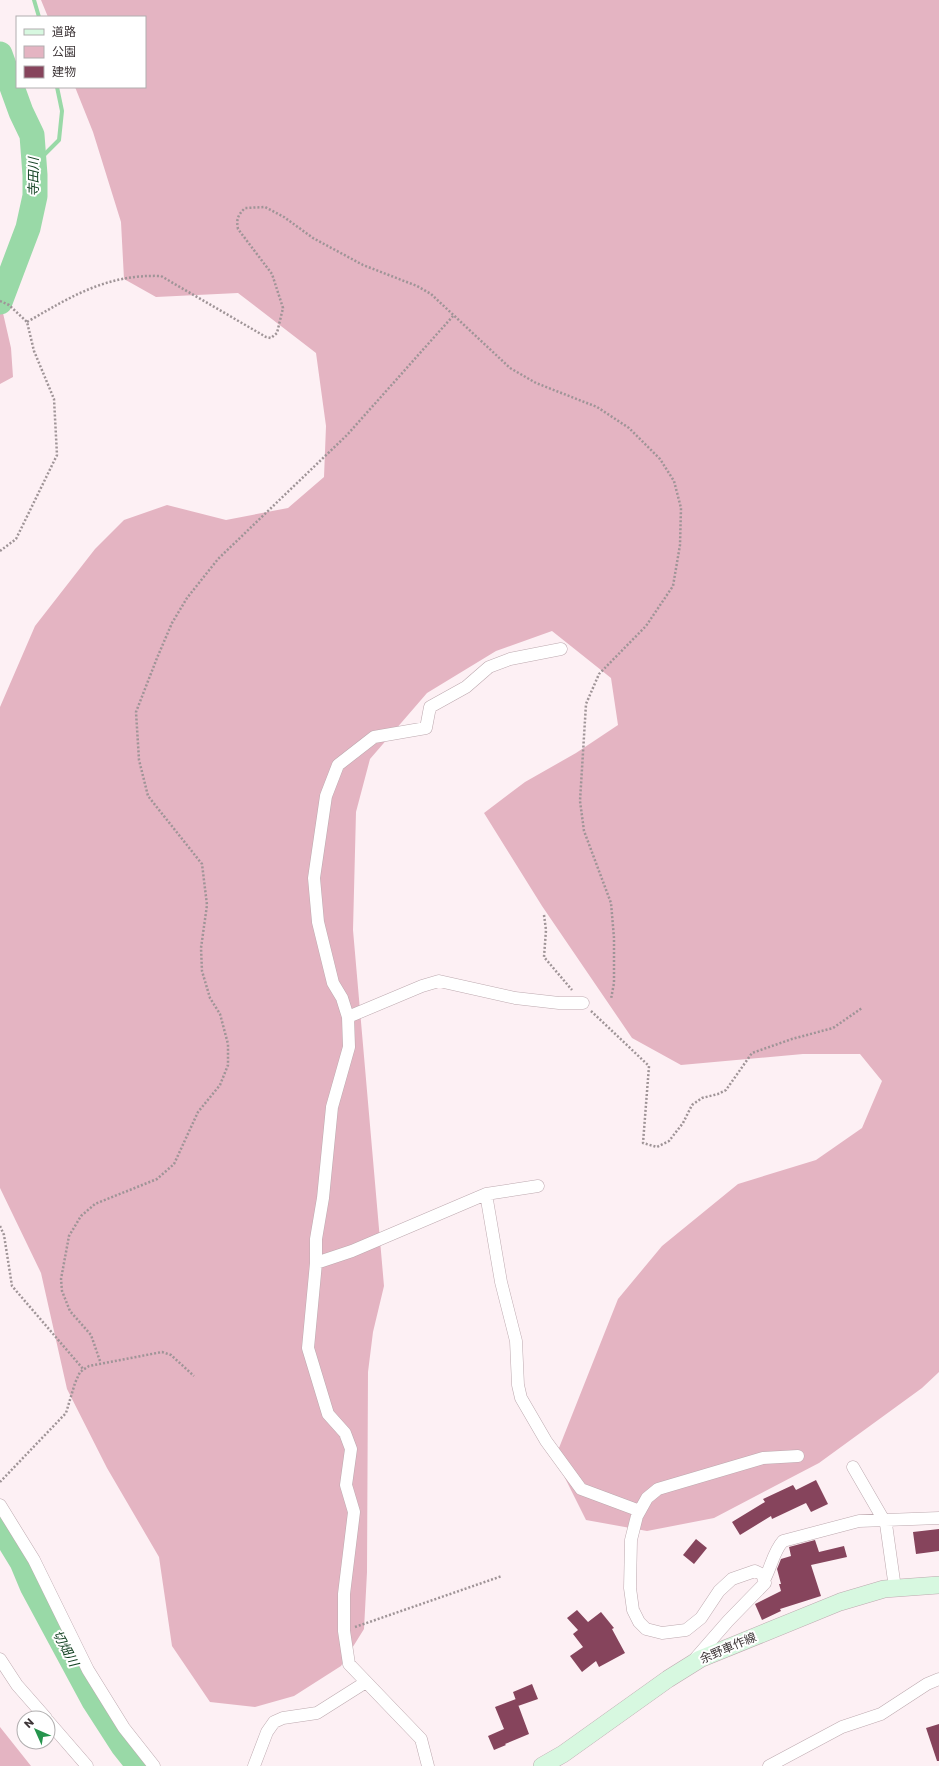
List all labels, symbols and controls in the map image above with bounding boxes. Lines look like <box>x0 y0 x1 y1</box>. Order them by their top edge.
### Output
legend <box>16 16 146 88</box>
text: 道路 <box>52 23 76 40</box>
text: 公園 <box>52 43 76 60</box>
text: 建物 <box>52 63 76 80</box>
water label: 寺田川 <box>24 156 43 197</box>
water label: 切畑川 <box>48 1627 84 1672</box>
street label: 余野車作線 <box>697 1628 759 1667</box>
north arrow <box>16 1710 56 1750</box>
text: N <box>20 1714 38 1732</box>

